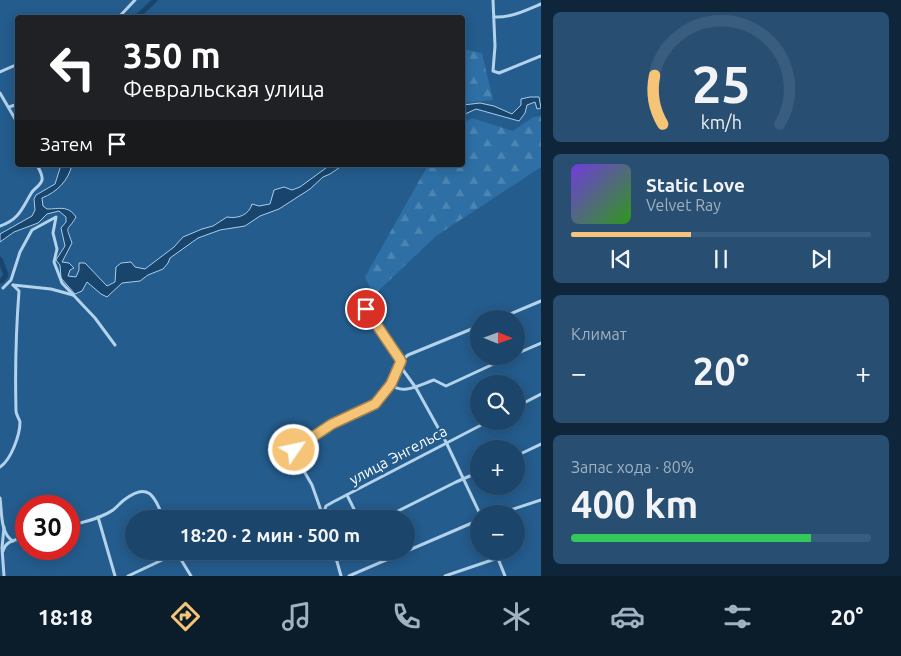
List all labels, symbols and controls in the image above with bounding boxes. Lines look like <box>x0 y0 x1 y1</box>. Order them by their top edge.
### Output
icon: left <box>40 35 105 100</box>
text: 350 m <box>123 35 221 75</box>
text: 25 <box>692 55 750 113</box>
text: Февральская улица <box>123 76 325 101</box>
text: km/h <box>700 112 742 132</box>
icon: arrive <box>103 130 131 158</box>
text: Затем <box>40 133 93 155</box>
text: Static Love <box>646 174 745 196</box>
text: Velvet Ray <box>646 196 721 214</box>
icon: previous <box>607 245 635 273</box>
icon: pause <box>707 245 735 273</box>
icon: next <box>807 245 835 273</box>
pin <box>345 288 387 330</box>
icon: arrive <box>352 295 380 323</box>
north arrow <box>470 310 525 365</box>
map controls <box>470 310 525 560</box>
text: Климат <box>571 325 627 343</box>
text: 20° <box>693 350 749 392</box>
text: − <box>571 357 587 388</box>
text: + <box>855 357 871 388</box>
button: search <box>470 375 525 430</box>
street label: улица Энгельса <box>346 422 450 488</box>
position arrow <box>267 423 319 475</box>
button: + <box>470 440 525 495</box>
text: Запас хода · 80% <box>571 458 694 476</box>
text: 400 km <box>571 483 698 525</box>
speed limit sign: 30 <box>15 495 80 560</box>
button: − <box>470 505 525 560</box>
text: 18:20 · 2 мин · 500 m <box>180 524 360 546</box>
icon: directions <box>168 599 203 634</box>
icon: music <box>279 599 314 634</box>
icon: phone <box>389 599 424 634</box>
icon: climate <box>499 599 534 634</box>
icon: car <box>610 599 645 634</box>
icon: filters <box>720 599 755 634</box>
text: 18:18 <box>38 604 93 629</box>
text: 20° <box>831 604 863 629</box>

